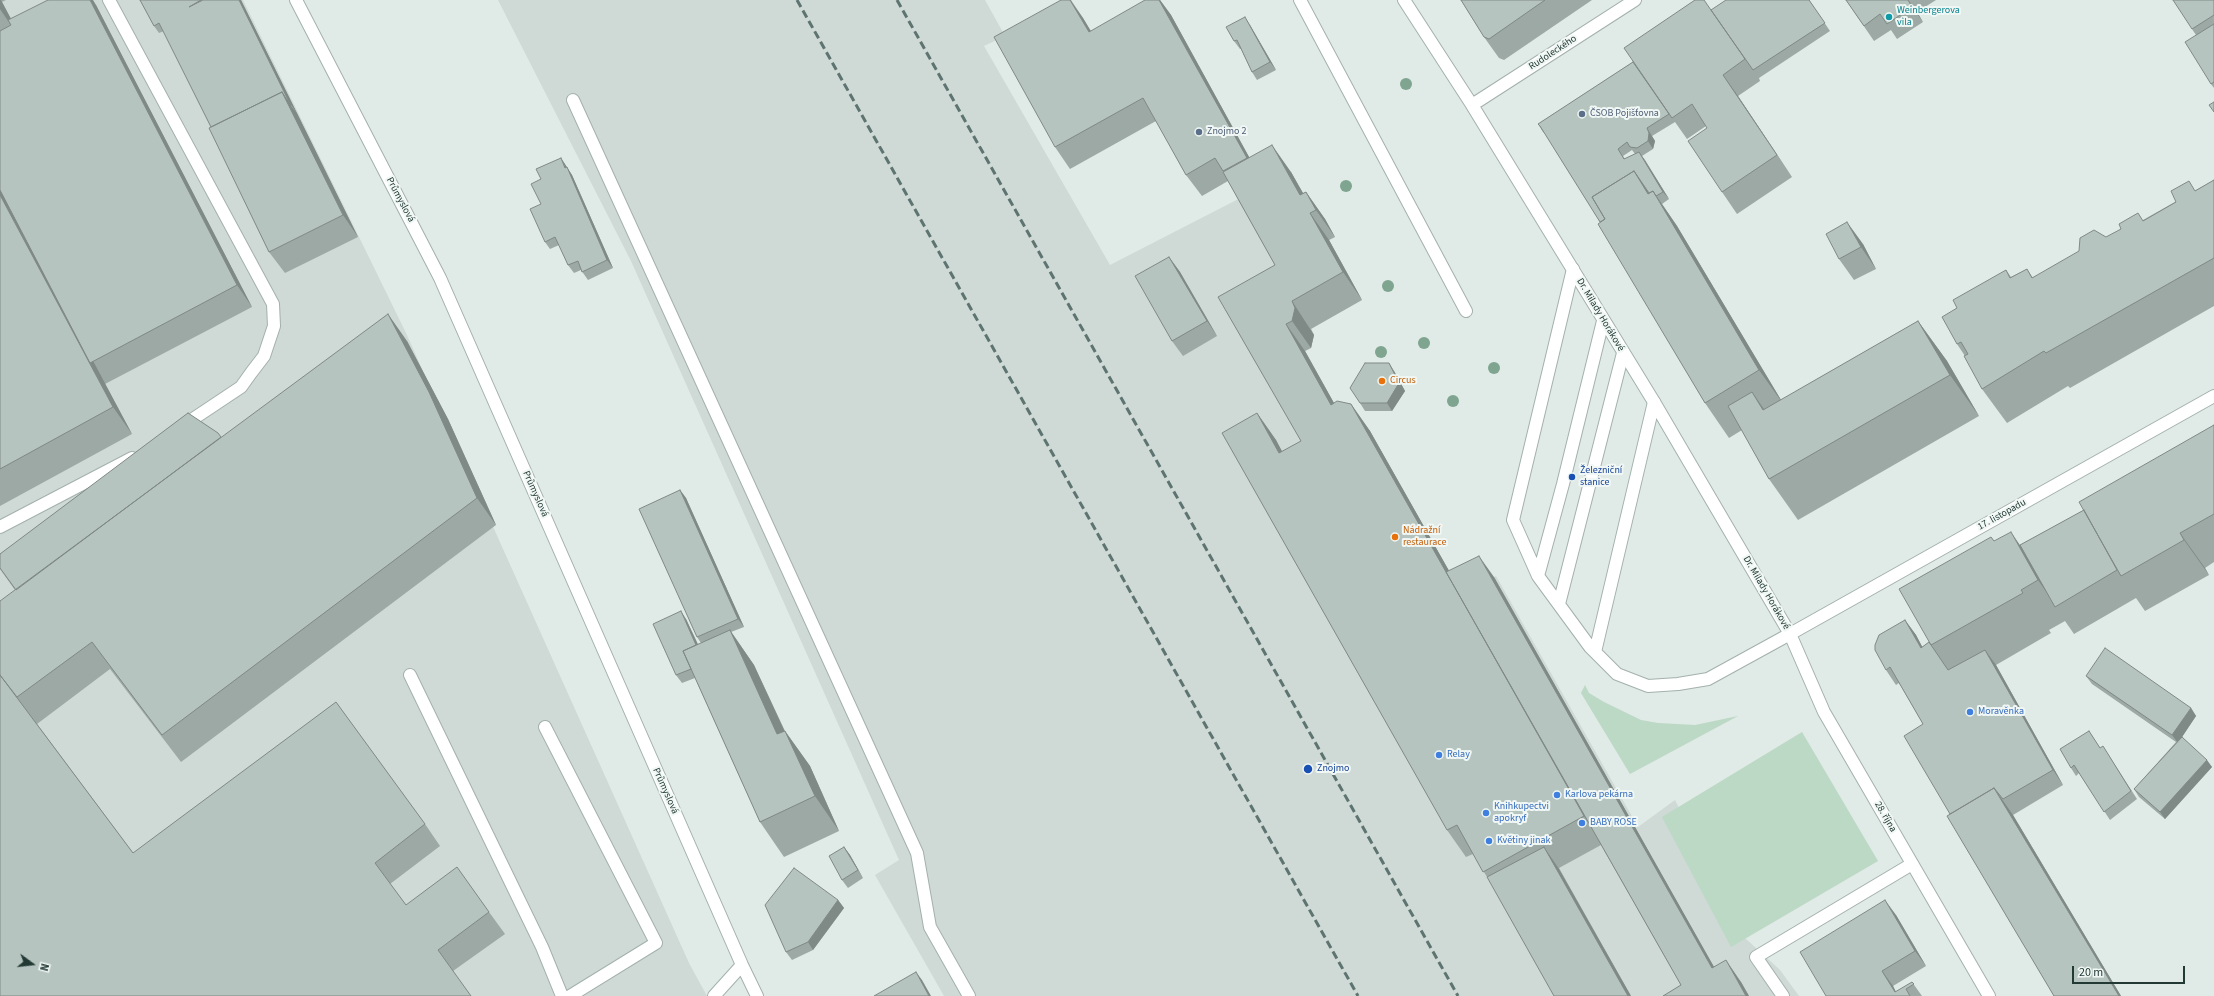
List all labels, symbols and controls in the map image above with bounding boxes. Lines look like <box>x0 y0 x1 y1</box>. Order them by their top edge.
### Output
place label: Weinbergerova vila <box>1897 5 1960 28</box>
marker: Weinbergerova vila <box>1884 12 1894 22</box>
street label: Rudoleckého <box>1527 33 1579 73</box>
place label: ČSOB Pojišťovna <box>1590 108 1659 120</box>
marker: ČSOB Pojišťovna <box>1577 109 1587 119</box>
place label: Znojmo 2 <box>1207 126 1246 138</box>
marker: Znojmo 2 <box>1194 127 1204 137</box>
street label: Průmyslová <box>383 175 417 225</box>
street label: Dr. Milady Horákové <box>1573 276 1627 354</box>
place label: Circus <box>1390 375 1416 387</box>
marker: Circus <box>1377 376 1387 386</box>
place label: Železniční stanice <box>1580 465 1622 488</box>
street label: Průmyslová <box>520 469 550 519</box>
marker: Železniční stanice <box>1567 472 1577 482</box>
street label: 17. listopadu <box>1976 497 2028 533</box>
place label: Nádražní restaurace <box>1403 525 1447 548</box>
marker: Nádražní restaurace <box>1390 532 1400 542</box>
street label: Dr. Milady Horákové <box>1740 554 1792 632</box>
place label: Moravěnka <box>1978 706 2024 718</box>
marker: Moravěnka <box>1965 707 1975 717</box>
place label: Relay <box>1447 749 1470 761</box>
marker: Relay <box>1434 750 1444 760</box>
marker: Znojmo <box>1302 763 1314 775</box>
place label: Znojmo <box>1317 763 1349 775</box>
street label: Průmyslová <box>650 766 680 816</box>
place label: Karlova pekárna <box>1565 789 1633 801</box>
marker: Karlova pekárna <box>1552 790 1562 800</box>
street label: 28. října <box>1871 800 1899 834</box>
place label: Knihkupectvi apokryf <box>1494 801 1549 824</box>
marker: Knihkupectvi apokryf <box>1481 808 1491 818</box>
place label: BABY ROSE <box>1590 817 1637 829</box>
marker: BABY ROSE <box>1577 818 1587 828</box>
place label: Květiny jinak <box>1497 835 1550 847</box>
marker: Květiny jinak <box>1484 836 1494 846</box>
north arrow <box>12 944 52 984</box>
scale bar <box>2074 958 2187 984</box>
text: N <box>36 962 52 973</box>
text: 20 m <box>2079 964 2103 981</box>

